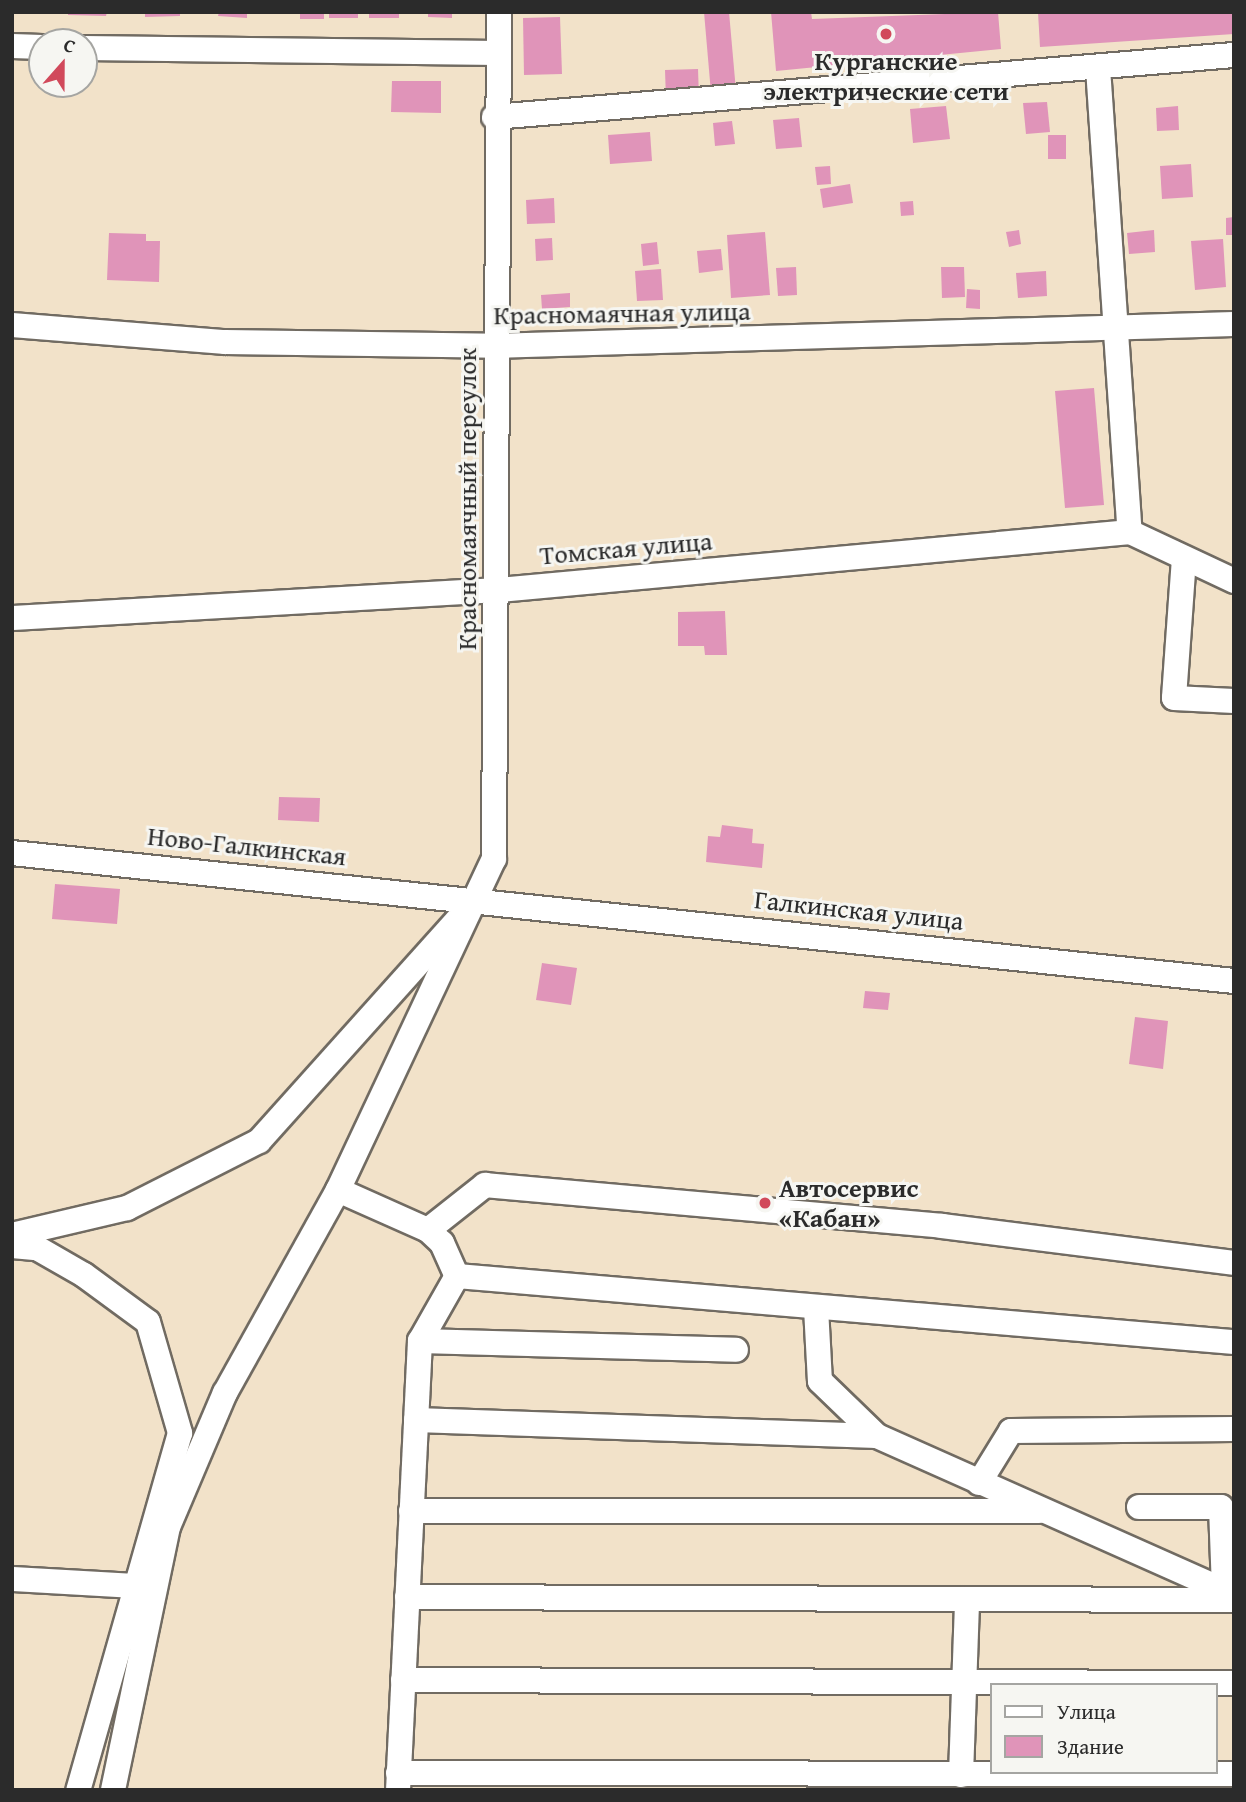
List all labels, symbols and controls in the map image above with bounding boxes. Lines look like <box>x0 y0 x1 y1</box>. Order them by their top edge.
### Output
marker: Курганские электрические сети <box>878 26 894 42</box>
north arrow <box>28 28 98 98</box>
text: С <box>60 30 80 60</box>
place label: Курганские электрические сети <box>763 45 1009 106</box>
street label: Красномаячная улица <box>493 295 751 331</box>
street label: Красномаячный переулок <box>451 348 483 650</box>
street label: Томская улица <box>538 525 714 571</box>
street label: Ново-Галкинская <box>146 820 348 872</box>
street label: Галкинская улица <box>753 884 965 936</box>
place label: Автосервис «Кабан» <box>779 1172 918 1234</box>
marker: Автосервис «Кабан» <box>757 1195 773 1211</box>
legend <box>990 1683 1218 1774</box>
text: Улица <box>1057 1696 1116 1727</box>
text: Здание <box>1057 1731 1124 1762</box>

